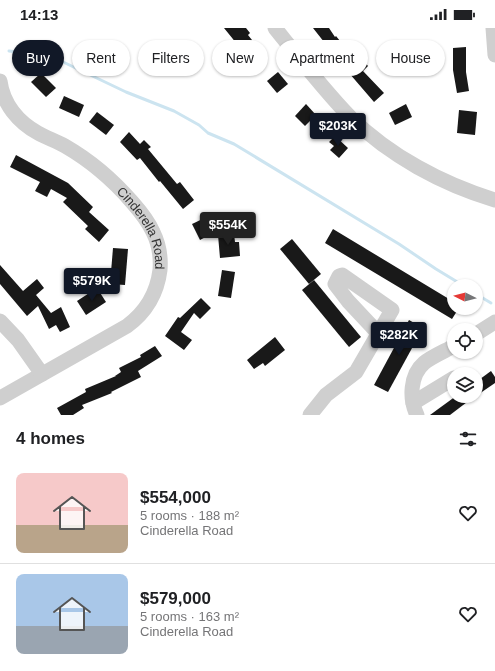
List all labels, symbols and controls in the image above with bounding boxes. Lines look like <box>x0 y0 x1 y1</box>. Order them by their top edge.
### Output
text: 14:13 <box>20 6 58 23</box>
chip: Buy <box>12 40 64 76</box>
chip: Rent <box>72 40 130 76</box>
chip: Filters <box>138 40 204 76</box>
chip: New <box>212 40 268 76</box>
chip: Apartment <box>276 40 368 76</box>
chip: House <box>376 40 445 76</box>
pin: $203K <box>310 113 366 147</box>
text: $203K <box>319 118 357 133</box>
street label: Cinderella Road <box>114 183 168 270</box>
pin: $554K <box>200 212 256 246</box>
text: $554K <box>209 217 247 232</box>
pin: $579K <box>64 268 120 302</box>
text: $579K <box>73 273 111 288</box>
north arrow <box>447 279 483 315</box>
map controls <box>447 279 483 403</box>
pin: $282K <box>371 322 427 356</box>
button: locate <box>447 323 483 359</box>
text: $282K <box>380 327 418 342</box>
button: layers <box>447 367 483 403</box>
icon: filters <box>457 428 479 450</box>
text: 4 homes <box>16 429 85 448</box>
text: $554,000 <box>140 488 211 507</box>
icon: home <box>48 489 96 537</box>
icon: heart <box>457 502 479 524</box>
text: 5 rooms · 188 m² <box>140 508 239 523</box>
text: Cinderella Road <box>140 523 233 538</box>
text: $579,000 <box>140 589 211 608</box>
icon: home <box>48 590 96 638</box>
icon: heart <box>457 603 479 625</box>
text: 5 rooms · 163 m² <box>140 609 239 624</box>
text: Cinderella Road <box>140 624 233 639</box>

